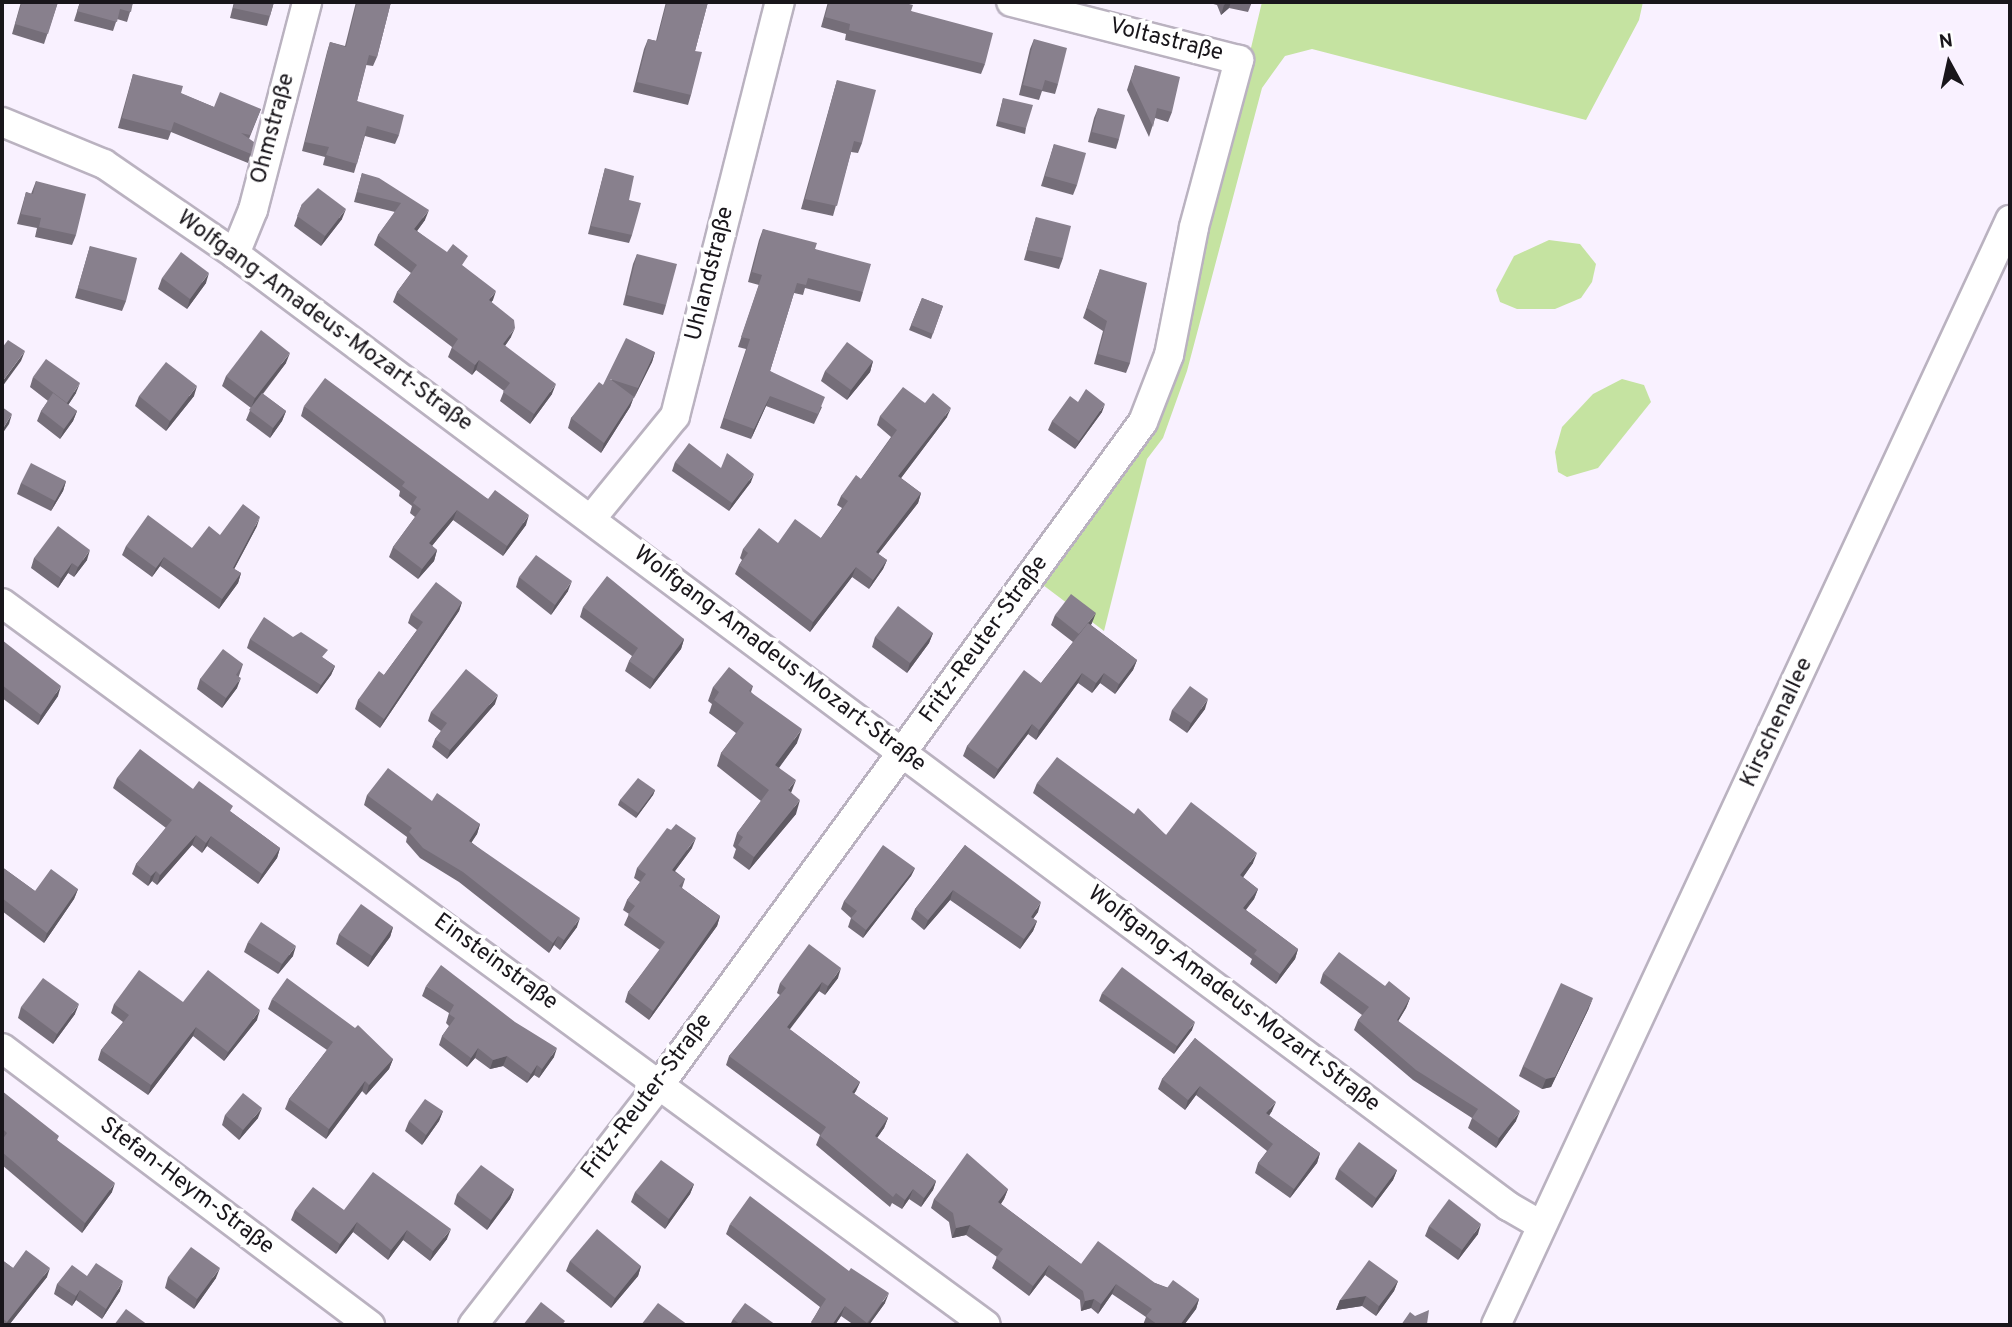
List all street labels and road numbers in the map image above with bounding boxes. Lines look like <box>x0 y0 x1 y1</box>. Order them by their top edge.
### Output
street label: Voltastraße <box>1106 14 1226 68</box>
street label: Ohmstraße <box>246 71 302 187</box>
street label: Uhlandstraße <box>681 204 741 344</box>
street label: Wolfgang-Amadeus-Mozart-Straße <box>171 205 477 439</box>
street label: Wolfgang-Amadeus-Mozart-Straße <box>627 541 931 779</box>
street label: Fritz-Reuter-Straße <box>915 551 1055 729</box>
street label: Kirschenallee <box>1736 654 1820 792</box>
street label: Wolfgang-Amadeus-Mozart-Straße <box>1081 881 1385 1119</box>
street label: Einsteinstraße <box>428 909 562 1017</box>
street label: Fritz-Reuter-Straße <box>577 1009 719 1185</box>
street label: Stefan-Heym-Straße <box>93 1112 279 1262</box>

